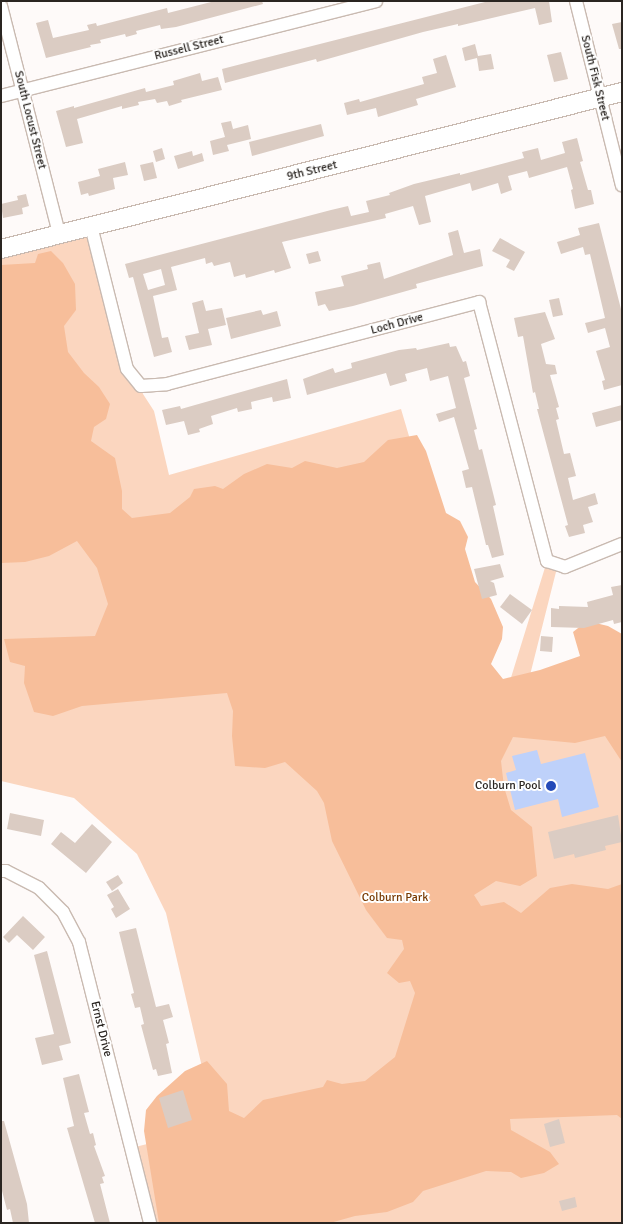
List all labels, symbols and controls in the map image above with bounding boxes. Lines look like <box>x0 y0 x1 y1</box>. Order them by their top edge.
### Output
street label: Russell Street <box>153 32 225 64</box>
street label: South Fisk Street <box>577 34 613 122</box>
street label: South Locust Street <box>11 69 49 171</box>
street label: 9th Street <box>285 158 339 184</box>
street label: Loch Drive <box>369 310 425 338</box>
place label: Colburn Pool <box>475 779 541 793</box>
marker: Colburn Pool <box>545 780 557 792</box>
park label: Colburn Park <box>362 891 428 905</box>
street label: Ernst Drive <box>87 1000 115 1058</box>

